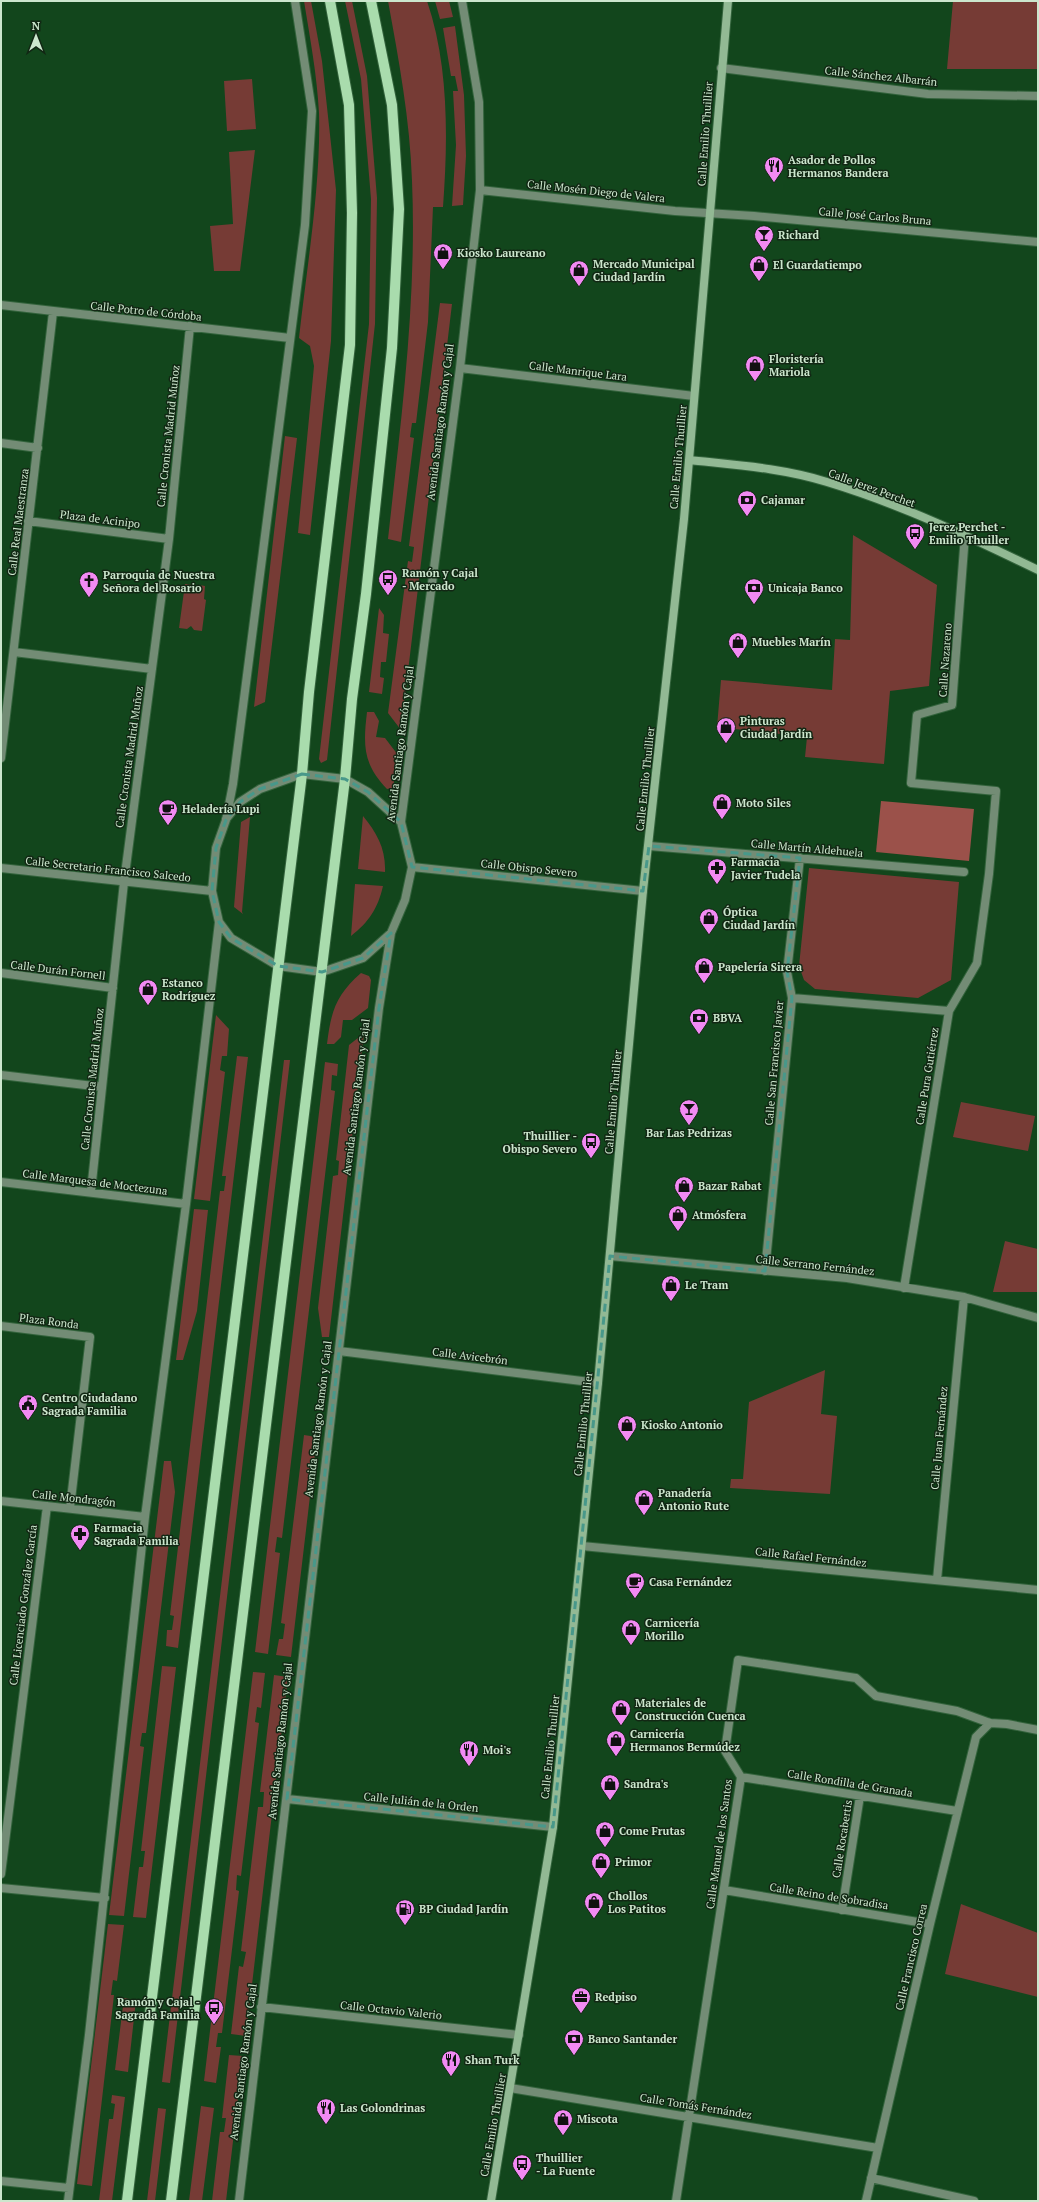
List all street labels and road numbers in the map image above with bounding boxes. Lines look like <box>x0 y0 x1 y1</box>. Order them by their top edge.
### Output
street label: Calle Sánchez Albarrán <box>824 63 938 89</box>
street label: Calle Emilio Thuillier <box>694 81 716 187</box>
street label: Calle Mosén Diego de Valera <box>526 177 666 205</box>
street label: Calle José Carlos Bruna <box>818 204 933 228</box>
street label: Calle Potro de Córdoba <box>90 298 203 324</box>
street label: Avenida Santiago Ramón y Cajal <box>423 343 457 501</box>
street label: Calle Manrique Lara <box>528 358 628 384</box>
street label: Calle Cronista Madrid Muñoz <box>154 364 182 508</box>
street label: Calle Emilio Thuillier <box>666 404 690 510</box>
street label: Calle Jerez Perchet <box>827 466 917 510</box>
street label: Calle Real Maestranza <box>4 467 32 576</box>
street label: Plaza de Acinipo <box>59 507 141 531</box>
street label: Calle Nazareno <box>935 622 955 698</box>
street label: Avenida Santiago Ramón y Cajal <box>383 665 417 823</box>
street label: Calle Cronista Madrid Muñoz <box>112 685 146 829</box>
street label: Calle Emilio Thuillier <box>633 725 658 832</box>
street label: Calle Martín Aldehuela <box>750 836 864 860</box>
street label: Calle Secretario Francisco Salcedo <box>25 853 191 885</box>
street label: Calle Obispo Severo <box>480 856 578 880</box>
street label: Calle Durán Fornell <box>10 957 106 983</box>
street label: Calle San Francisco Javier <box>762 999 786 1126</box>
street label: Calle Cronista Madrid Muñoz <box>78 1007 106 1151</box>
street label: Avenida Santiago Ramón y Cajal <box>339 1018 373 1176</box>
street label: Calle Pura Gutiérrez <box>912 1026 942 1126</box>
street label: Calle Emilio Thuillier <box>601 1049 625 1155</box>
street label: Calle Marquesa de Moctezuna <box>22 1166 169 1198</box>
street label: Calle Serrano Fernández <box>755 1252 875 1278</box>
street label: Plaza Ronda <box>18 1310 80 1332</box>
street label: Avenida Santiago Ramón y Cajal <box>301 1340 335 1498</box>
street label: Calle Avicebrón <box>431 1344 509 1368</box>
street label: Calle Emilio Thuillier <box>571 1370 596 1477</box>
street label: Calle Juan Fernández <box>928 1386 950 1490</box>
street label: Calle Mondragón <box>32 1487 117 1509</box>
street label: Calle Licenciado González García <box>6 1523 40 1686</box>
street label: Calle Rafael Fernández <box>755 1544 867 1570</box>
street label: Avenida Santiago Ramón y Cajal <box>265 1662 295 1820</box>
street label: Calle Emilio Thuillier <box>538 1693 563 1800</box>
street label: Calle Rondilla de Granada <box>786 1766 914 1800</box>
street label: Calle Manuel de los Santos <box>703 1778 735 1910</box>
street label: Calle Julián de la Orden <box>363 1789 480 1815</box>
street label: Calle Rocabertis <box>829 1799 855 1879</box>
street label: Calle Reino de Sobradisa <box>769 1880 890 1912</box>
street label: Calle Francisco Correa <box>892 1902 930 2012</box>
street label: Avenida Santiago Ramón y Cajal <box>226 1983 260 2141</box>
street label: Calle Octavio Valerio <box>339 1998 443 2022</box>
street label: Calle Emilio Thuillier <box>477 2072 509 2178</box>
street label: Calle Tomás Fernández <box>639 2090 753 2122</box>

